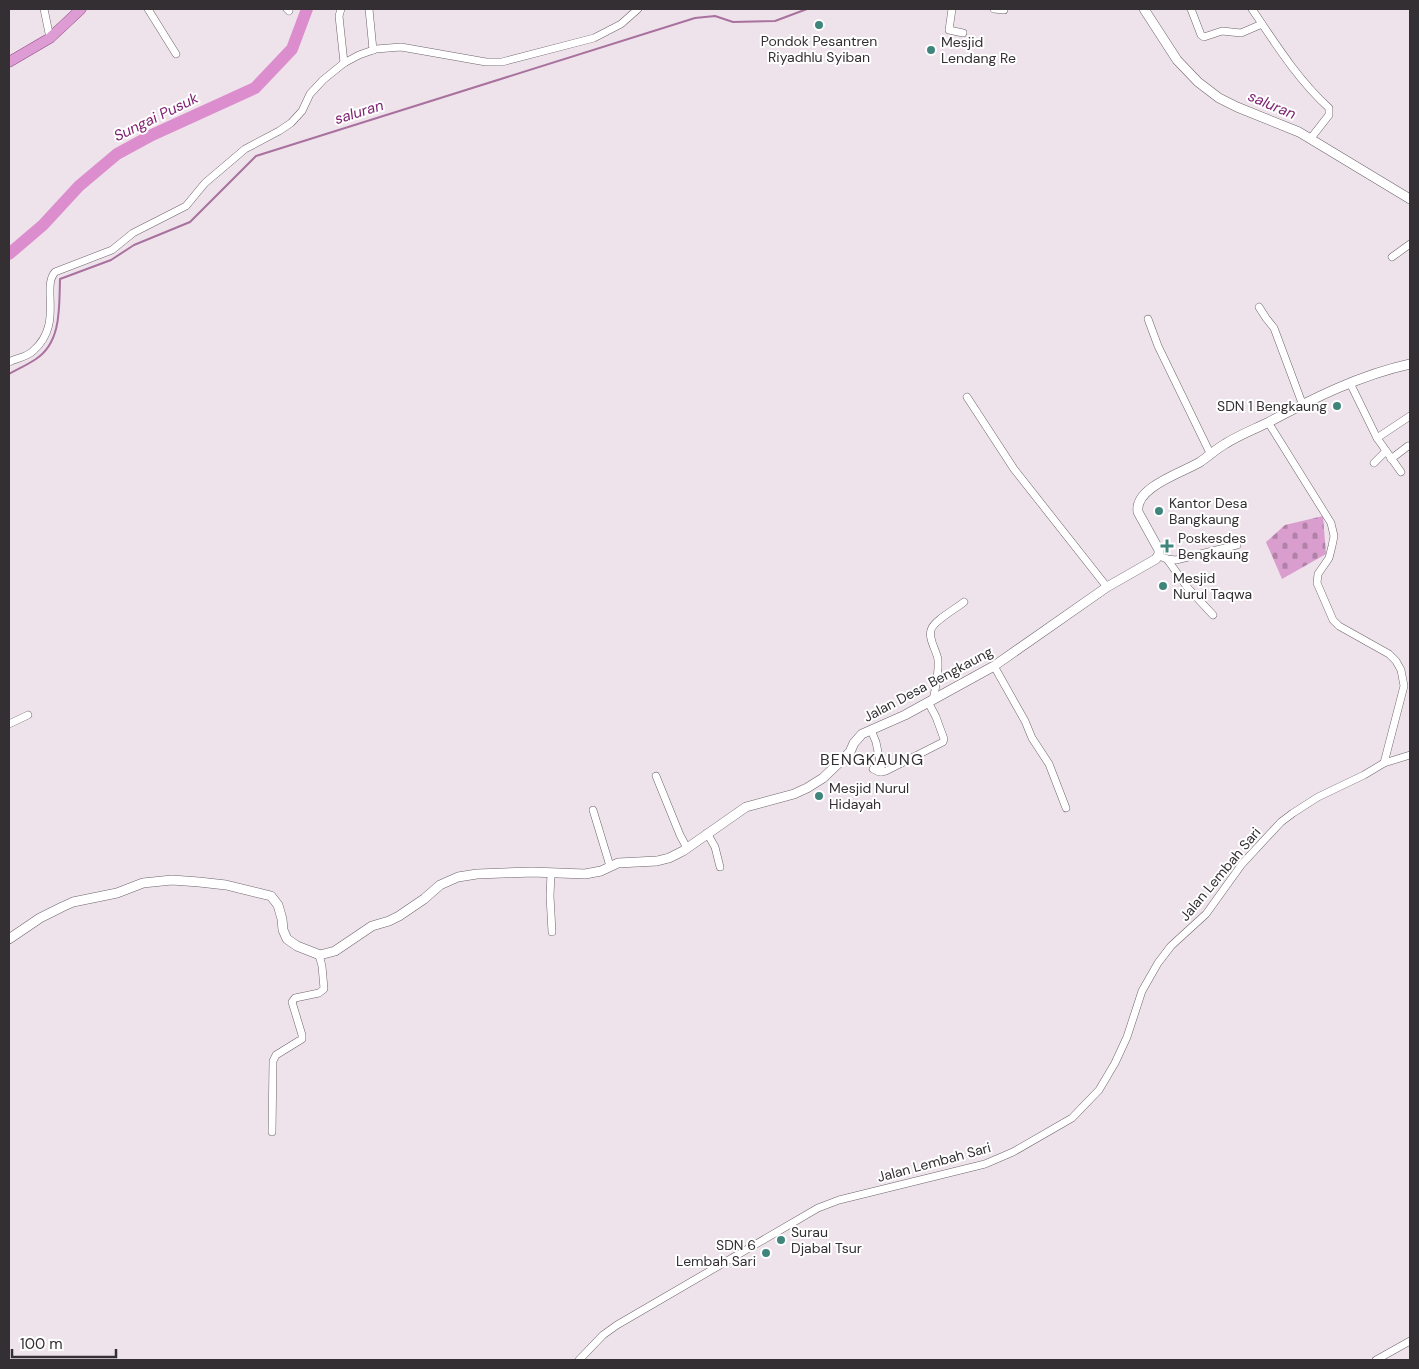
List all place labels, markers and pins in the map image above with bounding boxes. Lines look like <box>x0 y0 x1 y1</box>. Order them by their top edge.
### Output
marker: Pondok Pesantren Riyadhlu Syiban <box>813 19 825 31</box>
place label: Pondok Pesantren Riyadhlu Syiban <box>761 32 877 66</box>
place label: Mesjid Lendang Re <box>941 33 1016 67</box>
marker: Mesjid Lendang Re <box>925 44 937 56</box>
place label: SDN 1 Bengkaung <box>1217 397 1327 415</box>
marker: SDN 1 Bengkaung <box>1331 400 1343 412</box>
place label: Kantor Desa Bangkaung <box>1169 494 1247 528</box>
marker: Kantor Desa Bangkaung <box>1153 505 1165 517</box>
place label: Poskesdes Bengkaung <box>1178 529 1249 563</box>
marker: Poskesdes Bengkaung <box>1160 539 1174 553</box>
place label: Mesjid Nurul Taqwa <box>1173 569 1252 603</box>
marker: Mesjid Nurul Taqwa <box>1157 580 1169 592</box>
place label: Mesjid Nurul Hidayah <box>829 779 909 813</box>
marker: Mesjid Nurul Hidayah <box>813 790 825 802</box>
place label: Surau Djabal Tsur <box>791 1223 862 1257</box>
marker: Surau Djabal Tsur <box>775 1234 787 1246</box>
place label: SDN 6 Lembah Sari <box>676 1236 756 1270</box>
marker: SDN 6 Lembah Sari <box>760 1247 772 1259</box>

